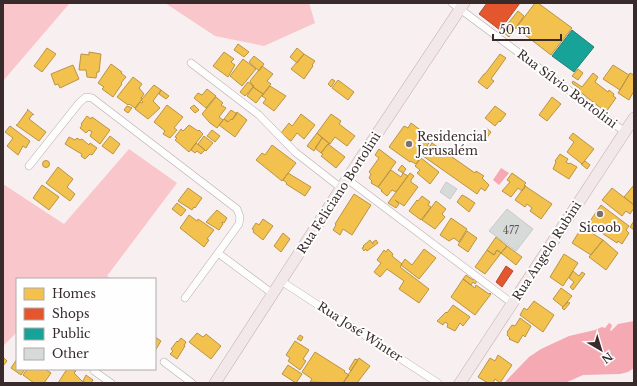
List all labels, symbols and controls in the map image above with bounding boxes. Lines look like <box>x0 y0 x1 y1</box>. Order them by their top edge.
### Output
scale bar <box>493 16 561 42</box>
text: 50 m <box>499 22 531 37</box>
street label: Rua Sílvio Bortolini <box>514 46 620 131</box>
street label: Rua Feliciano Bortolini <box>294 129 384 256</box>
place label: Residencial Jerusalém <box>415 129 487 158</box>
marker: Residencial Jerusalém <box>404 139 414 149</box>
street label: Rua Angelo Rubini <box>509 198 584 303</box>
marker: Sicoob <box>595 209 605 219</box>
place label: Sicoob <box>579 220 621 235</box>
house number: 477 <box>503 224 520 237</box>
legend <box>16 278 156 370</box>
text: Homes <box>52 286 96 301</box>
street label: Rua José Winter <box>315 298 406 365</box>
text: Shops <box>52 306 89 321</box>
text: Public <box>52 326 91 341</box>
north arrow <box>581 330 621 370</box>
text: Other <box>52 346 89 361</box>
text: N <box>598 349 616 367</box>

